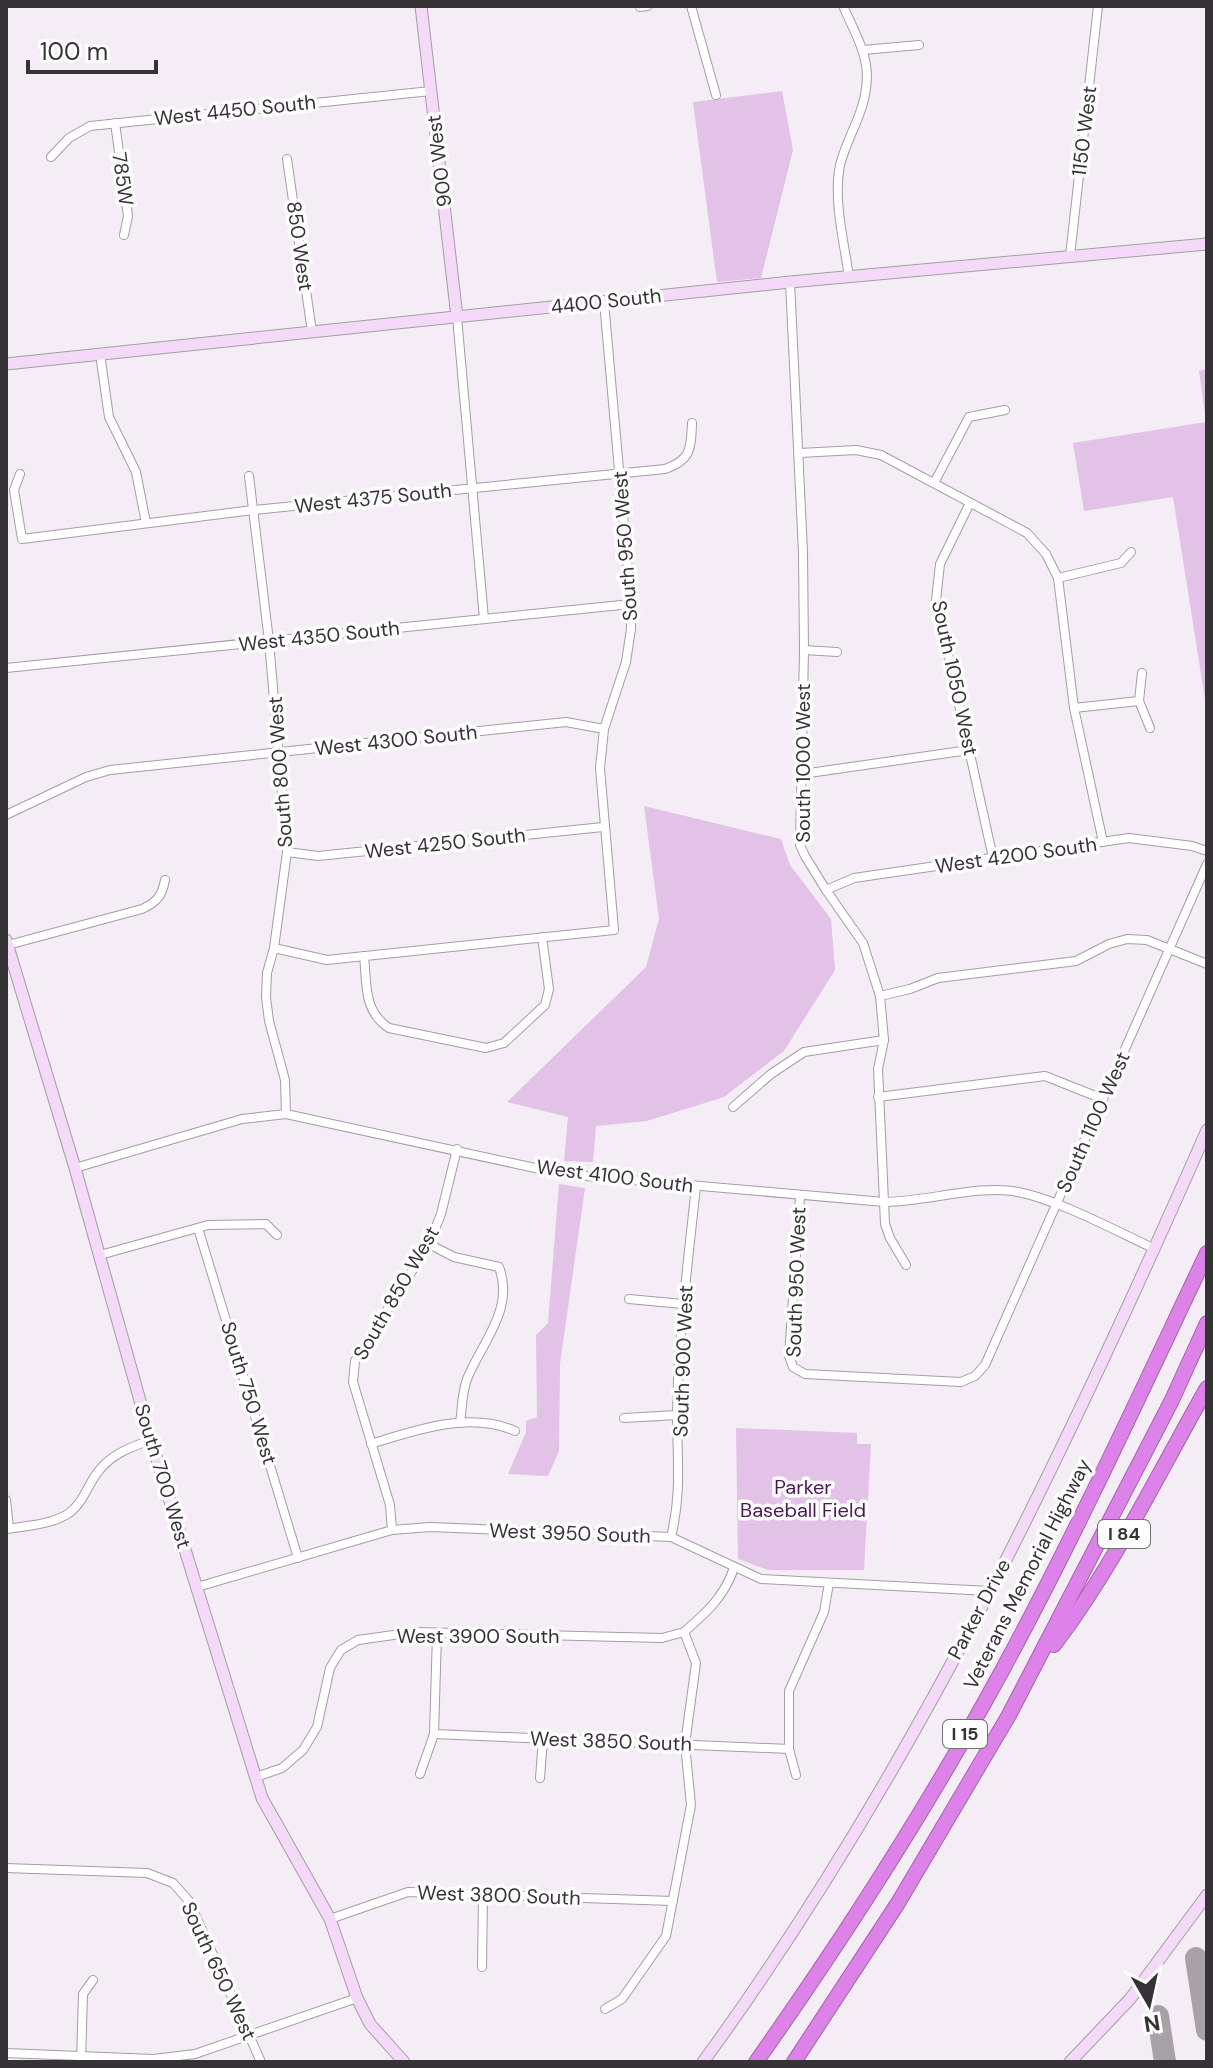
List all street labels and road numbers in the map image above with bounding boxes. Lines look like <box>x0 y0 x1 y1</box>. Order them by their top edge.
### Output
street label: 1150 West <box>1066 84 1102 178</box>
street label: West 4450 South <box>153 89 317 131</box>
street label: 900 West <box>420 113 458 208</box>
street label: 785W <box>106 151 140 207</box>
street label: 850 West <box>281 199 319 293</box>
street label: 4400 South <box>549 282 663 320</box>
street label: South 950 West <box>607 470 643 622</box>
street label: West 4375 South <box>293 477 453 519</box>
street label: South 1050 West <box>926 598 984 758</box>
street label: West 4350 South <box>237 615 401 657</box>
street label: South 1000 West <box>790 683 816 843</box>
street label: South 800 West <box>262 695 298 849</box>
street label: West 4300 South <box>313 719 479 761</box>
street label: West 4250 South <box>363 822 527 864</box>
street label: West 4200 South <box>934 831 1098 879</box>
street label: South 1100 West <box>1050 1047 1136 1197</box>
street label: West 4100 South <box>535 1153 695 1199</box>
street label: South 950 West <box>780 1206 812 1358</box>
street label: South 850 West <box>347 1221 445 1364</box>
street label: South 900 West <box>667 1284 699 1437</box>
street label: South 750 West <box>215 1318 283 1468</box>
street label: South 700 West <box>129 1401 197 1552</box>
street label: Veterans Memorial Highway <box>957 1454 1097 1694</box>
street label: West 3950 South <box>489 1517 651 1549</box>
road number: I 84 <box>1098 1520 1150 1548</box>
street label: Parker Drive <box>942 1554 1016 1664</box>
street label: West 3900 South <box>396 1623 560 1649</box>
road number: I 15 <box>943 1720 987 1748</box>
street label: West 3850 South <box>530 1725 692 1757</box>
street label: West 3800 South <box>417 1879 581 1911</box>
street label: South 650 West <box>176 1897 263 2045</box>

